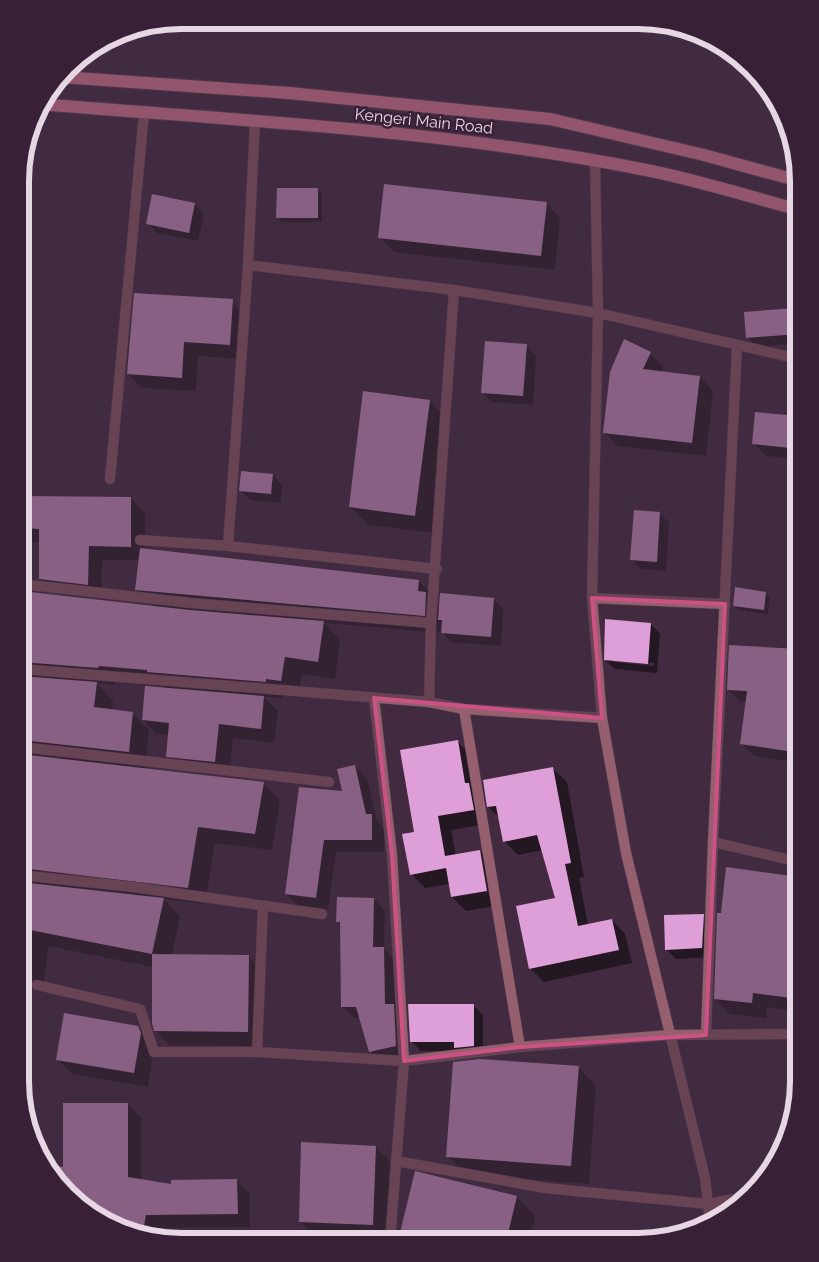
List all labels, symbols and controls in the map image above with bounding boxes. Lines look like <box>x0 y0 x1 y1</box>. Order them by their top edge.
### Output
street label: Kengeri Main Road <box>354 104 494 138</box>

